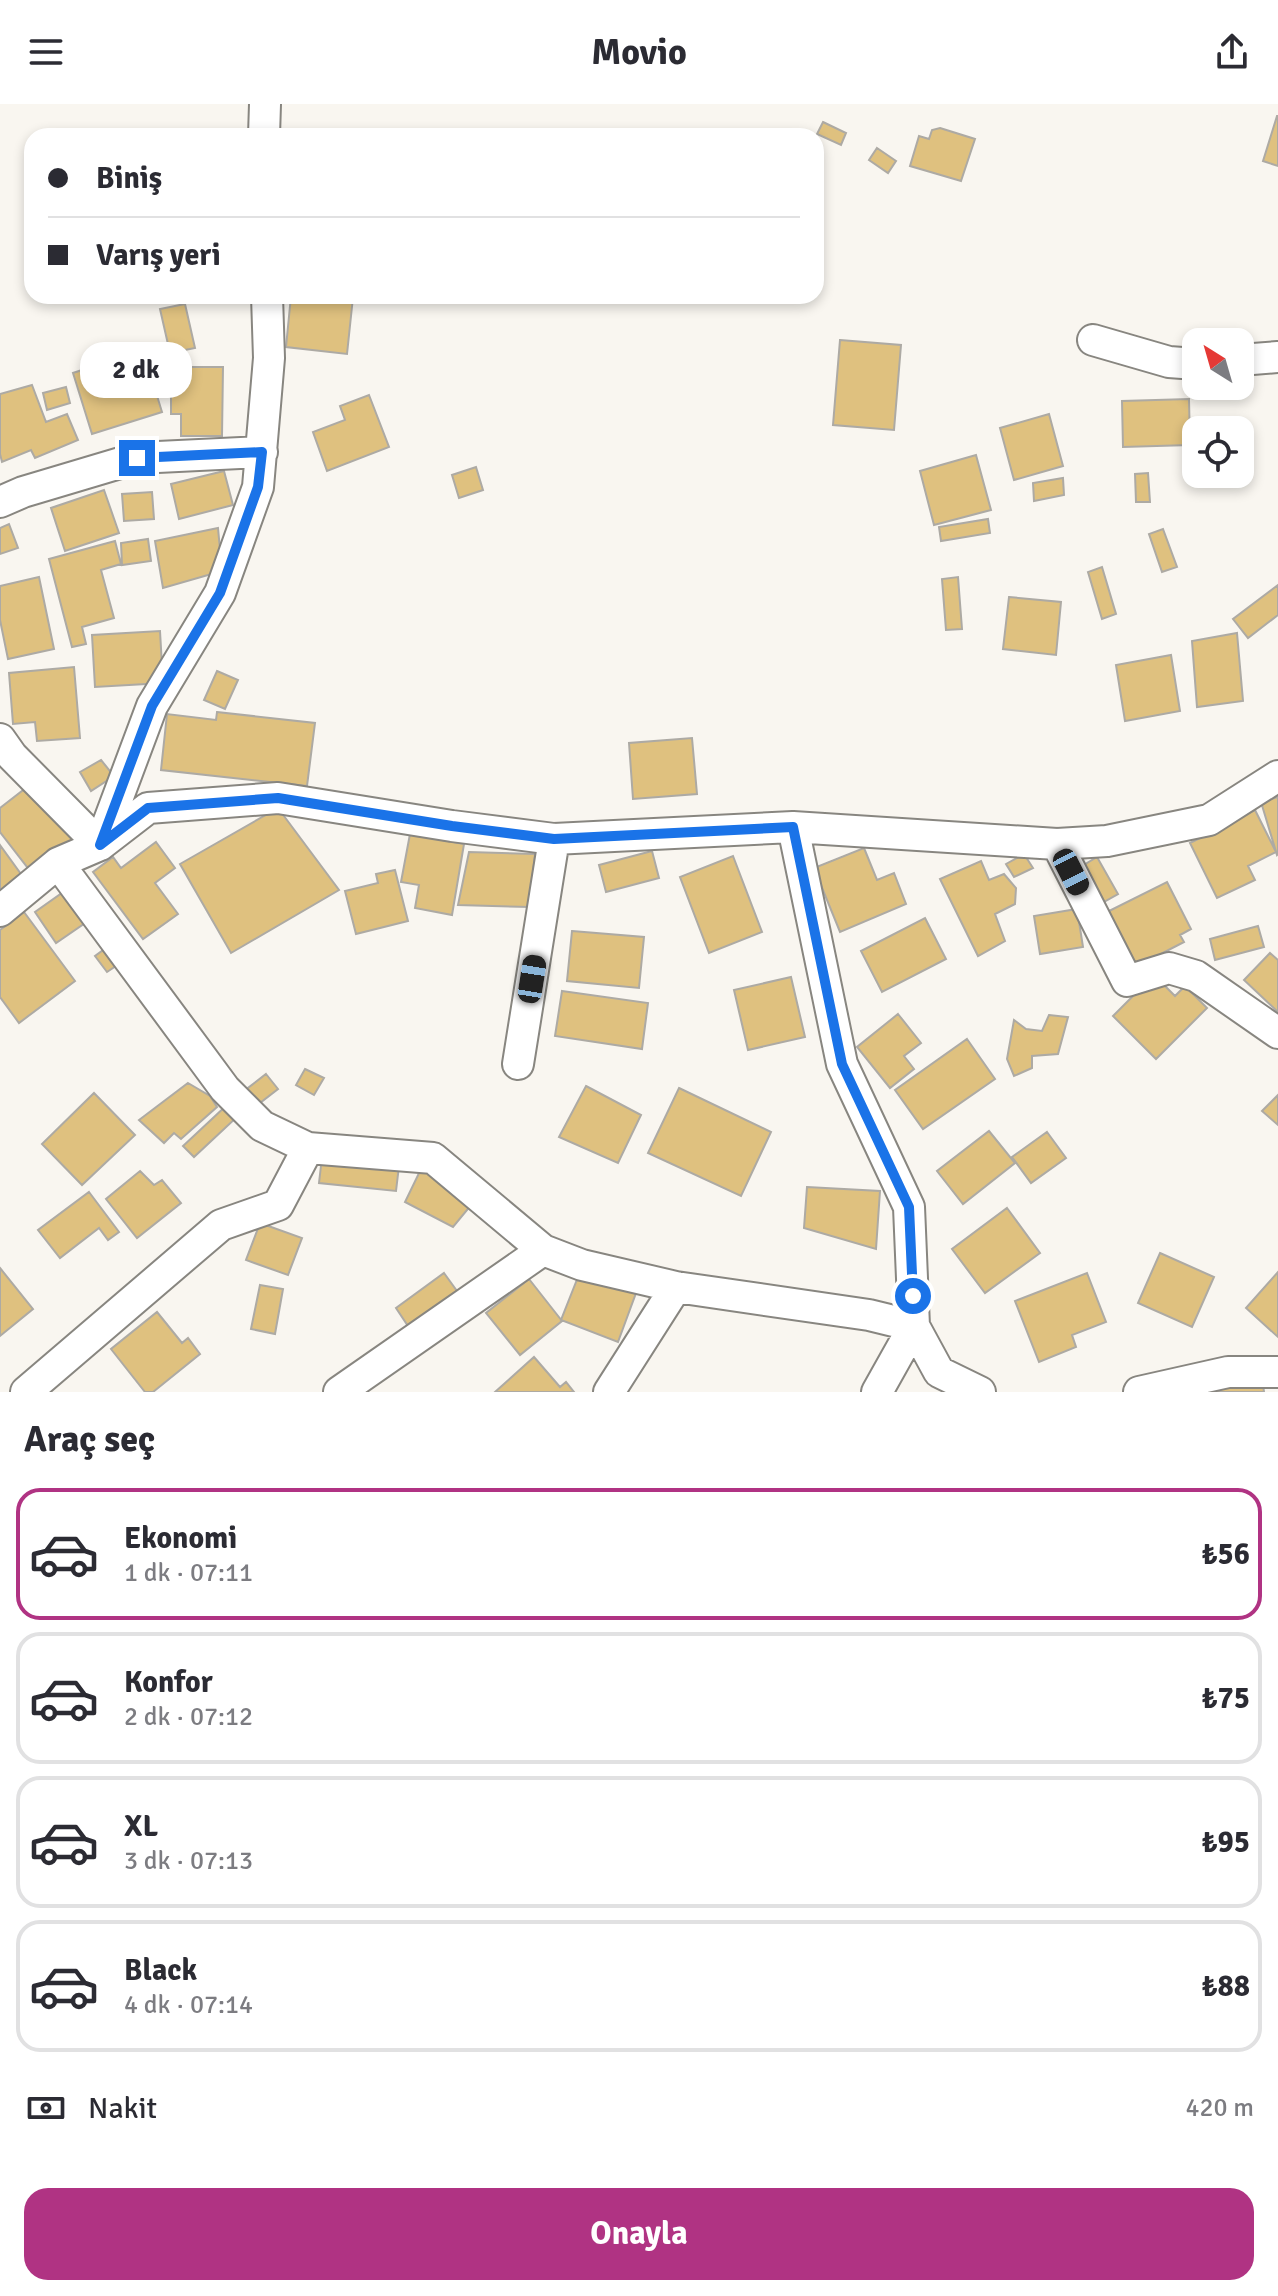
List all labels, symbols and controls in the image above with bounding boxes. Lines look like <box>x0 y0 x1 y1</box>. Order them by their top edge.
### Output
icon: menu <box>24 30 68 74</box>
text: Movio <box>591 30 687 75</box>
icon: share <box>1210 30 1254 74</box>
text: Biniş <box>96 160 162 197</box>
text: Varış yeri <box>96 237 221 274</box>
north arrow <box>1182 328 1254 400</box>
map controls <box>1182 328 1254 488</box>
callout: 2 dk <box>81 342 193 398</box>
text: 2 dk <box>112 354 160 386</box>
button: locate <box>1182 416 1254 488</box>
route end <box>119 440 155 476</box>
car <box>1049 845 1093 899</box>
car <box>516 953 548 1005</box>
route start <box>895 1278 931 1314</box>
text: Araç seç <box>24 1417 155 1462</box>
icon: car <box>28 1518 100 1590</box>
text: Ekonomi <box>124 1520 237 1557</box>
text: ₺56 <box>1201 1536 1250 1573</box>
text: 1 dk · 07:11 <box>124 1557 253 1589</box>
icon: car <box>28 1662 100 1734</box>
text: Konfor <box>124 1664 213 1701</box>
text: ₺75 <box>1201 1680 1250 1717</box>
text: 2 dk · 07:12 <box>124 1701 253 1733</box>
icon: car <box>28 1806 100 1878</box>
text: XL <box>124 1808 158 1845</box>
text: ₺95 <box>1201 1824 1250 1861</box>
text: 3 dk · 07:13 <box>124 1845 253 1877</box>
icon: car <box>28 1950 100 2022</box>
text: Black <box>124 1952 197 1989</box>
text: ₺88 <box>1201 1968 1250 2005</box>
text: 4 dk · 07:14 <box>124 1989 253 2021</box>
icon: cash <box>24 2086 68 2130</box>
text: Nakit <box>88 2090 157 2127</box>
text: 420 m <box>1185 2092 1254 2124</box>
button: Onayla <box>24 2188 1254 2280</box>

